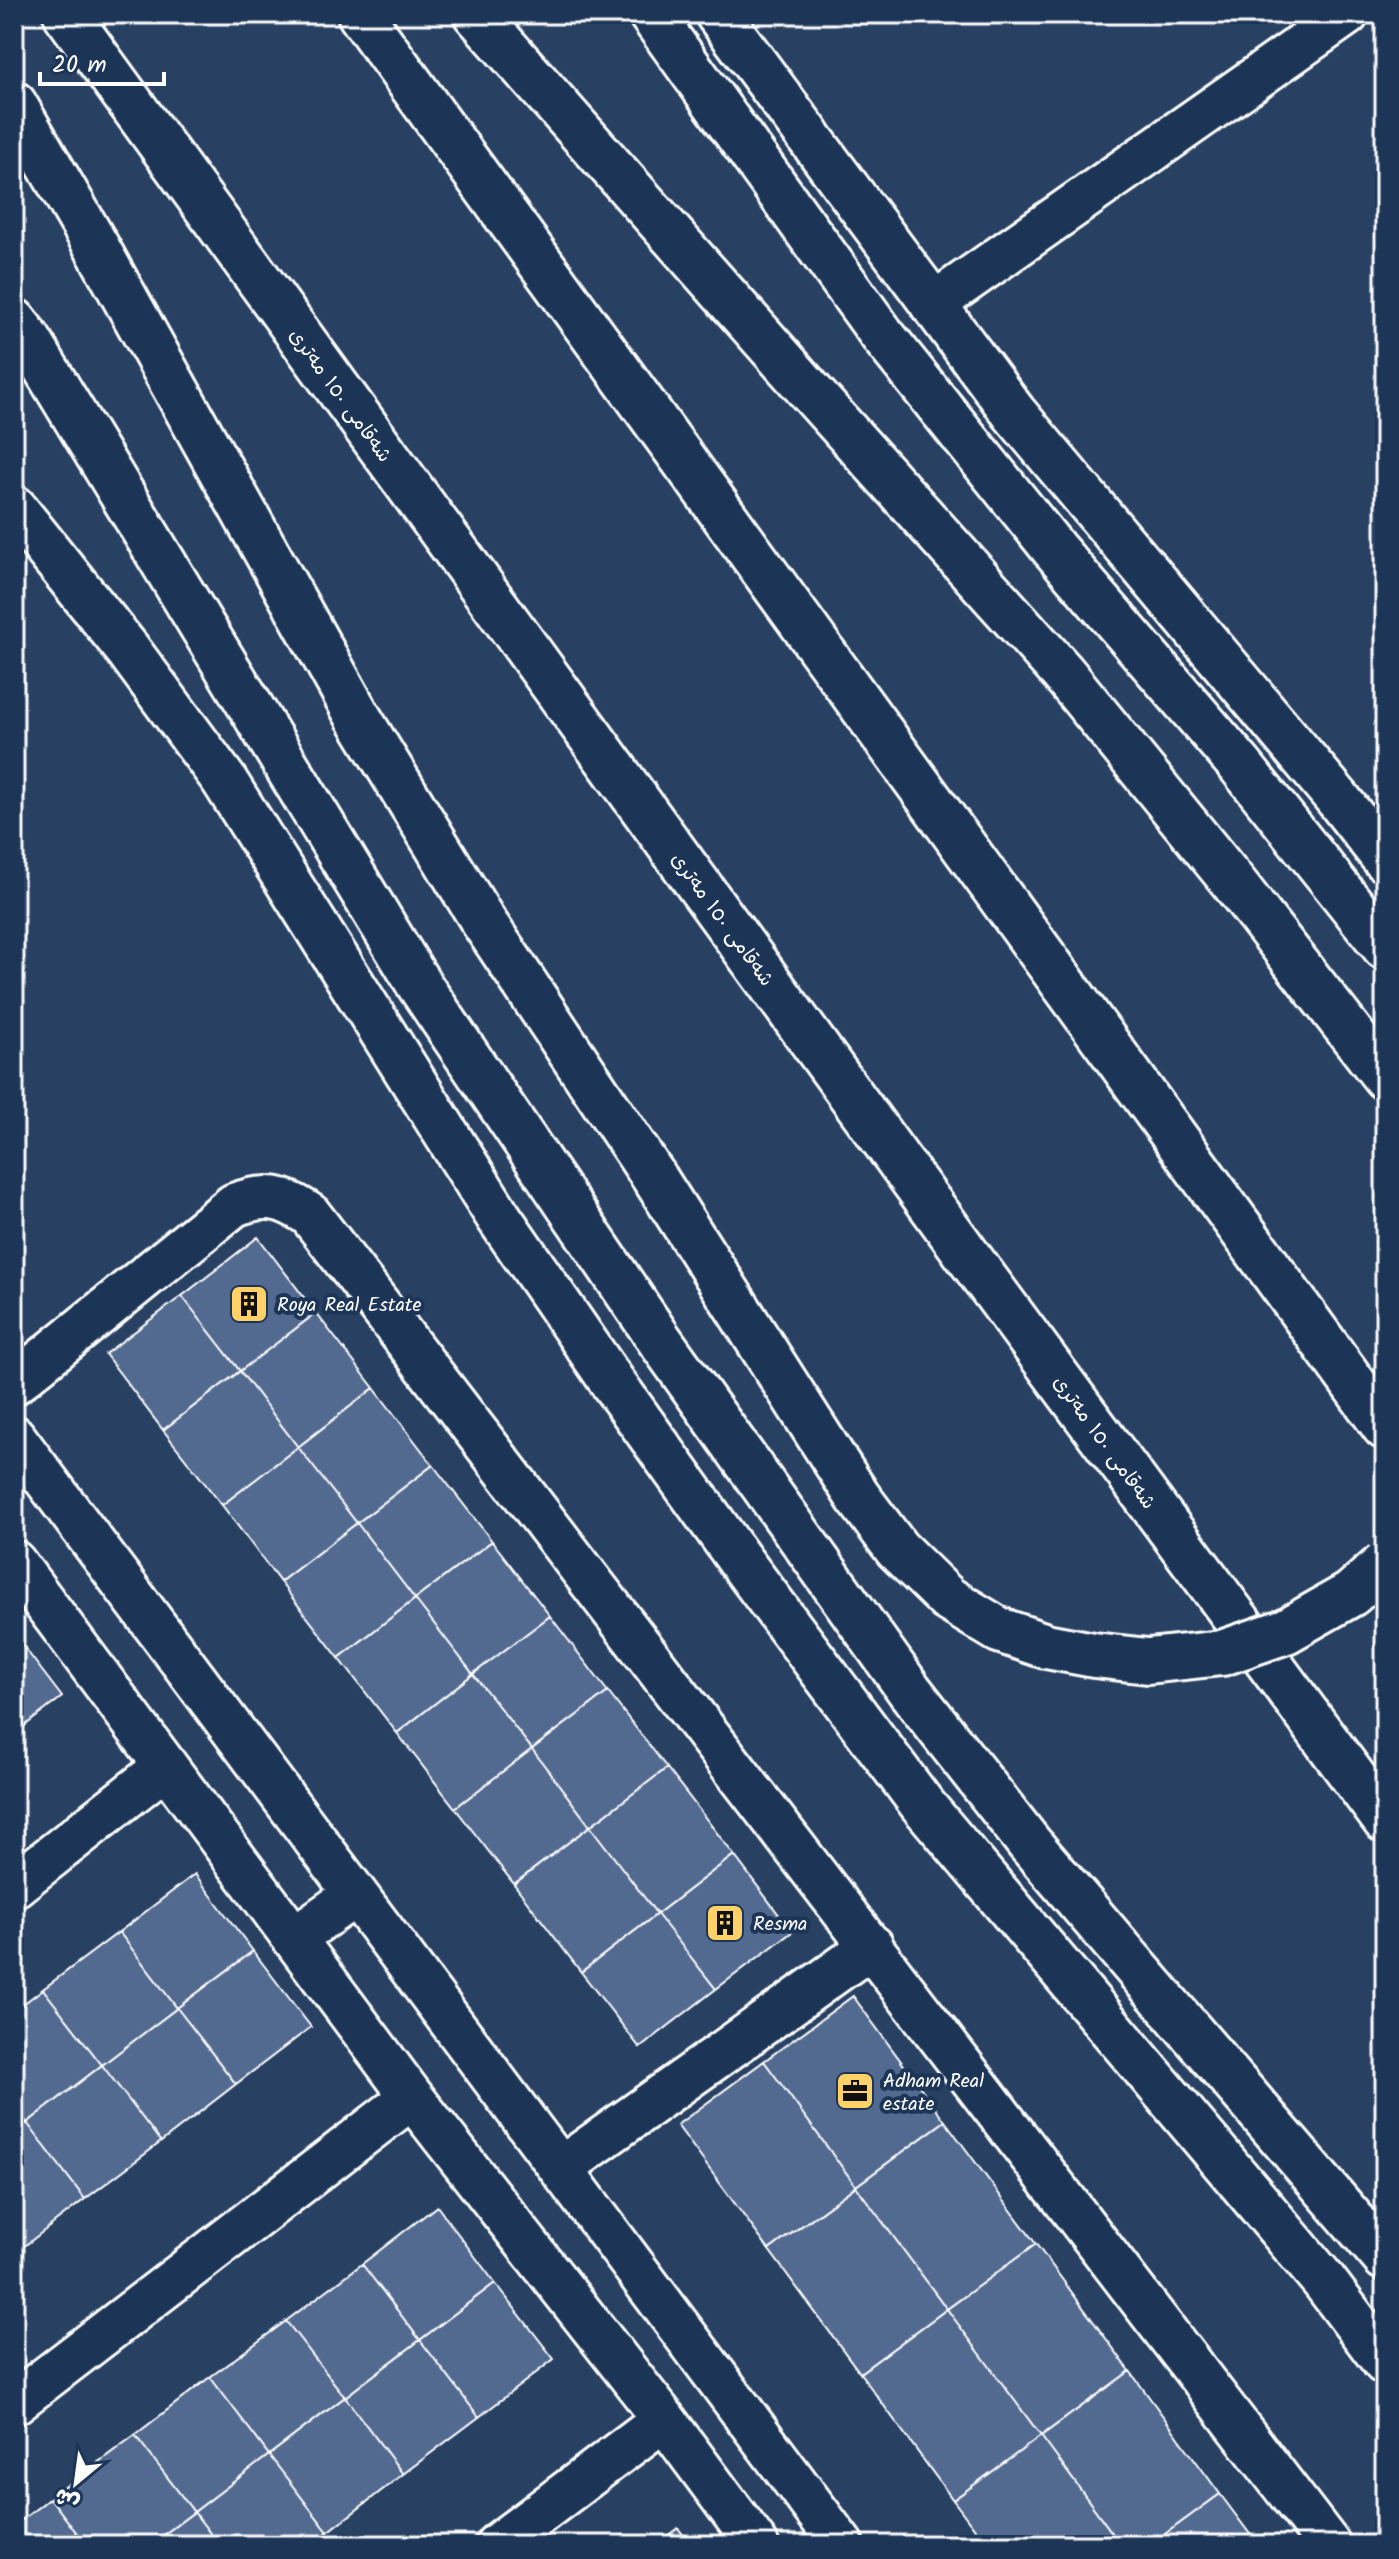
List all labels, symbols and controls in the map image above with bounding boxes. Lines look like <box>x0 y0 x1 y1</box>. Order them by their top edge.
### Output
scale bar <box>40 36 164 86</box>
text: 20 m <box>52 46 107 85</box>
street label: شەقامی ١٥٠ مەتری <box>280 322 399 470</box>
street label: شەقامی ١٥٠ مەتری <box>662 846 781 994</box>
building icon: Roya Real Estate <box>228 1283 270 1325</box>
place label: Roya Real Estate <box>277 1290 422 1322</box>
street label: شەقامی ١٥٠ مەتری <box>1044 1369 1163 1517</box>
building icon: Resma <box>704 1902 746 1944</box>
place label: Resma <box>753 1909 808 1941</box>
place label: Adham Real estate <box>883 2066 984 2121</box>
office icon: Adham Real estate <box>834 2070 876 2112</box>
north arrow <box>36 2443 116 2523</box>
text: ش <box>48 2477 87 2519</box>

